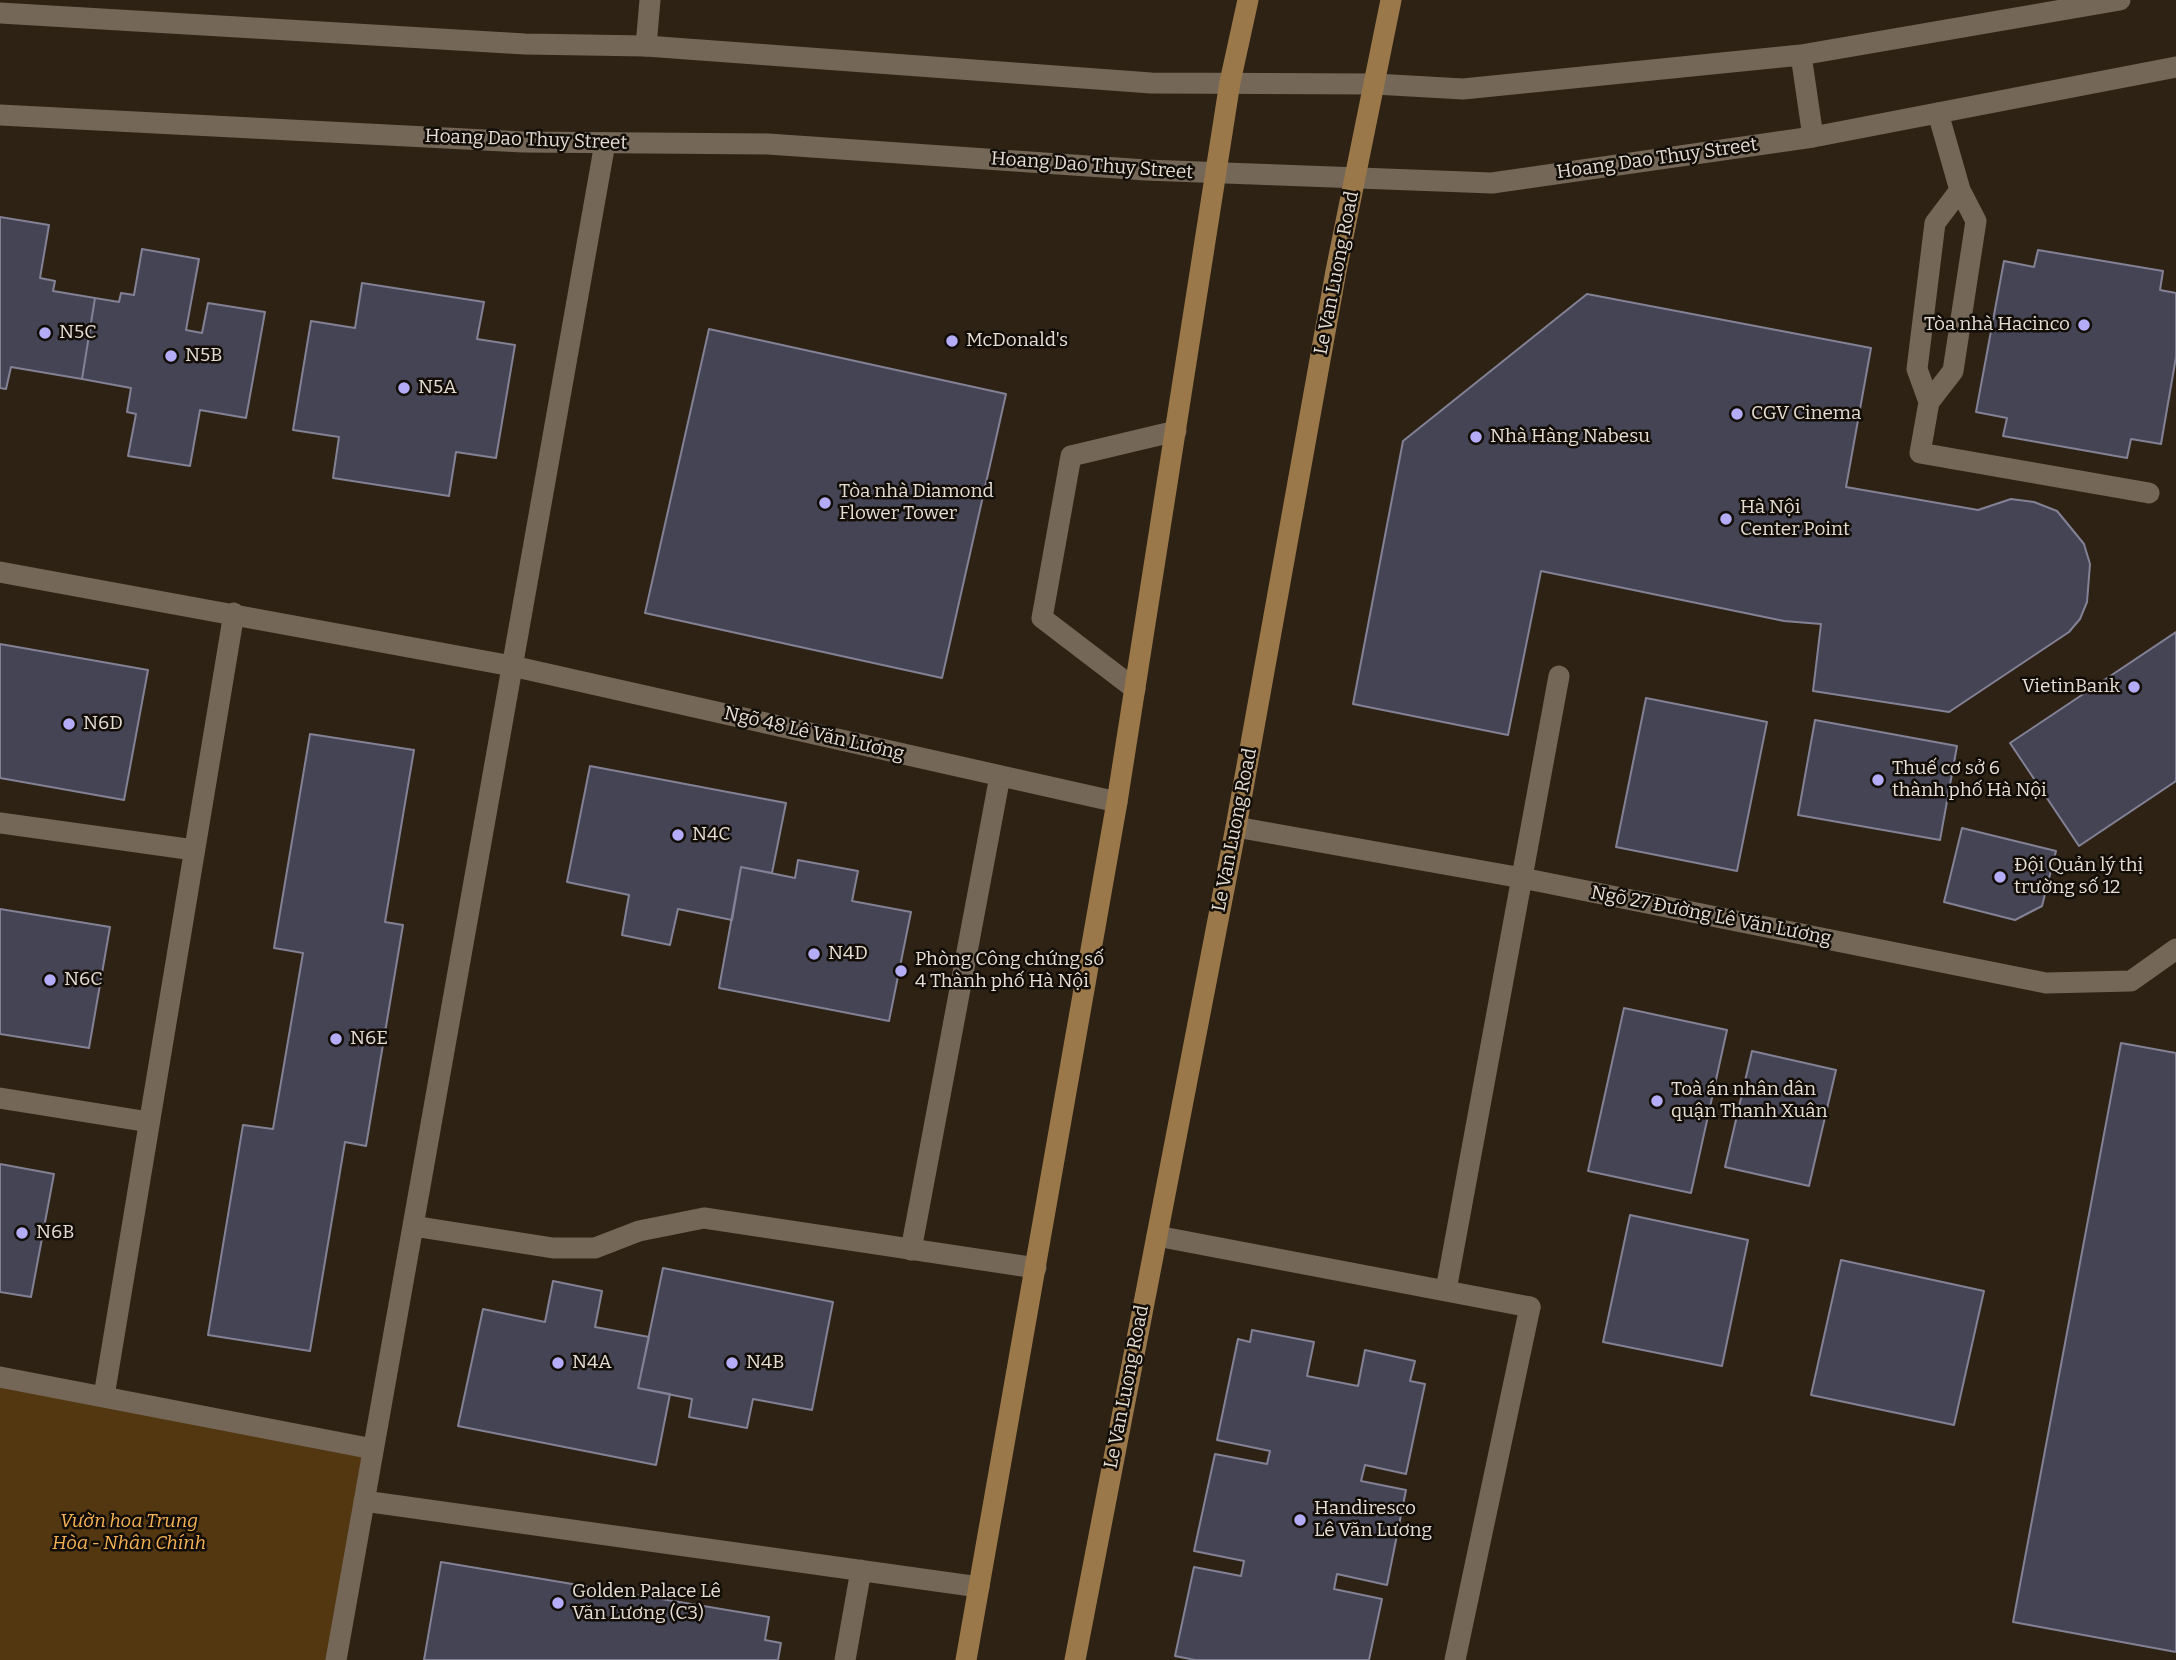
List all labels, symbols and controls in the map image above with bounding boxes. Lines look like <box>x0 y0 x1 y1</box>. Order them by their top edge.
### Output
street label: Hoang Dao Thuy Street <box>424 125 628 155</box>
street label: Hoang Dao Thuy Street <box>1555 134 1759 184</box>
street label: Hoang Dao Thuy Street <box>990 148 1194 184</box>
street label: Le Van Luong Road <box>1310 189 1364 357</box>
place label: Tòa nhà Hacinco <box>1924 314 2070 336</box>
marker: Tòa nhà Hacinco <box>2076 317 2092 333</box>
place label: N5C <box>59 322 96 344</box>
marker: N5C <box>37 325 53 341</box>
place label: McDonald's <box>966 330 1068 352</box>
marker: McDonald's <box>944 333 960 349</box>
place label: N5B <box>185 345 222 367</box>
marker: N5B <box>163 348 179 364</box>
place label: N5A <box>418 377 457 399</box>
marker: N5A <box>396 380 412 396</box>
place label: CGV Cinema <box>1751 403 1861 425</box>
marker: CGV Cinema <box>1729 406 1745 422</box>
place label: Nhà Hàng Nabesu <box>1490 426 1650 448</box>
marker: Nhà Hàng Nabesu <box>1468 429 1484 445</box>
place label: Tòa nhà Diamond Flower Tower <box>839 481 994 525</box>
marker: Tòa nhà Diamond Flower Tower <box>817 495 833 511</box>
place label: Hà Nội Center Point <box>1740 497 1850 541</box>
marker: Hà Nội Center Point <box>1718 511 1734 527</box>
place label: VietinBank <box>2022 676 2120 698</box>
marker: VietinBank <box>2126 679 2142 695</box>
street label: Ngõ 48 Lê Văn Lương <box>722 702 906 766</box>
place label: N6D <box>83 713 123 735</box>
marker: N6D <box>61 716 77 732</box>
street label: Le Van Luong Road <box>1208 746 1262 914</box>
place label: Thuế cơ sở 6 thành phố Hà Nội <box>1892 758 2047 802</box>
marker: Thuế cơ sở 6 thành phố Hà Nội <box>1870 772 1886 788</box>
place label: N4C <box>692 824 730 846</box>
marker: N4C <box>670 827 686 843</box>
place label: Đội Quản lý thị trường số 12 <box>2014 855 2143 899</box>
marker: Đội Quản lý thị trường số 12 <box>1992 869 2008 885</box>
street label: Ngõ 27 Đường Lê Văn Lương <box>1589 882 1833 950</box>
place label: N4D <box>828 943 868 965</box>
marker: N4D <box>806 946 822 962</box>
place label: Phòng Công chứng số 4 Thành phố Hà Nội <box>915 949 1104 993</box>
marker: Phòng Công chứng số 4 Thành phố Hà Nội <box>893 963 909 979</box>
place label: N6C <box>64 969 102 991</box>
marker: N6C <box>42 972 58 988</box>
place label: N6E <box>350 1028 388 1050</box>
marker: N6E <box>328 1031 344 1047</box>
place label: Toà án nhân dân quận Thanh Xuân <box>1671 1079 1828 1123</box>
marker: Toà án nhân dân quận Thanh Xuân <box>1649 1093 1665 1109</box>
place label: N6B <box>36 1222 74 1244</box>
marker: N6B <box>14 1225 30 1241</box>
street label: Le Van Luong Road <box>1100 1303 1154 1471</box>
place label: N4A <box>572 1352 612 1374</box>
place label: N4B <box>746 1352 784 1374</box>
marker: N4A <box>550 1355 566 1371</box>
marker: N4B <box>724 1355 740 1371</box>
place label: Handiresco Lê Văn Lương <box>1314 1498 1432 1542</box>
park label: Vườn hoa Trung Hòa - Nhân Chính <box>52 1511 206 1555</box>
marker: Handiresco Lê Văn Lương <box>1292 1512 1308 1528</box>
place label: Golden Palace Lê Văn Lương (C3) <box>572 1581 721 1625</box>
marker: Golden Palace Lê Văn Lương (C3) <box>550 1595 566 1611</box>

